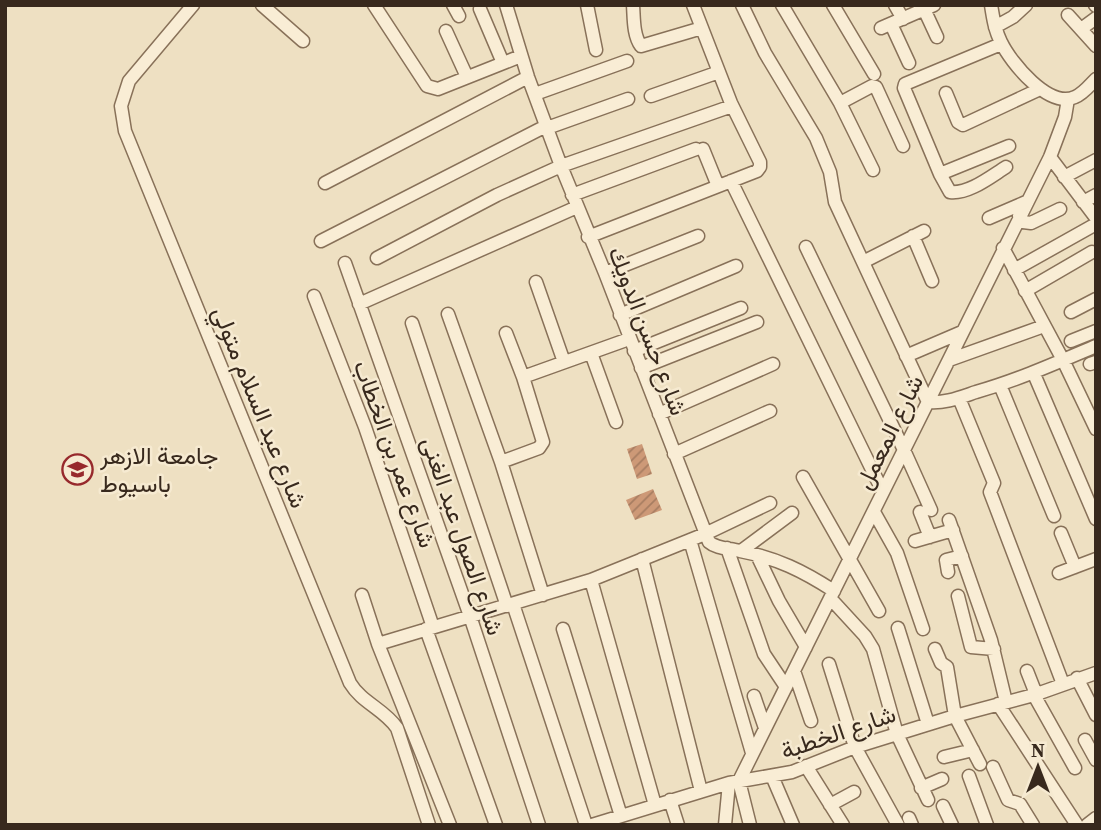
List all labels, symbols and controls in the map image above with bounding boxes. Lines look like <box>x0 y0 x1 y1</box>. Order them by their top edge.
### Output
street label: شارع حسن الدويك <box>601 242 695 420</box>
street label: شارع عبد السلام متولي <box>202 301 316 514</box>
street label: شارع عمر بن الخطاب <box>346 356 444 552</box>
street label: شارع المعمل <box>847 369 931 495</box>
street label: شارع الصول عبد الغنى <box>414 432 512 640</box>
place label: جامعة الازهر باسيوط <box>99 439 218 500</box>
school or university icon: جامعة الازهر باسيوط <box>60 452 94 486</box>
street label: شارع الخطبة <box>776 697 900 767</box>
north arrow <box>1003 732 1073 802</box>
text: N <box>1031 737 1045 763</box>

